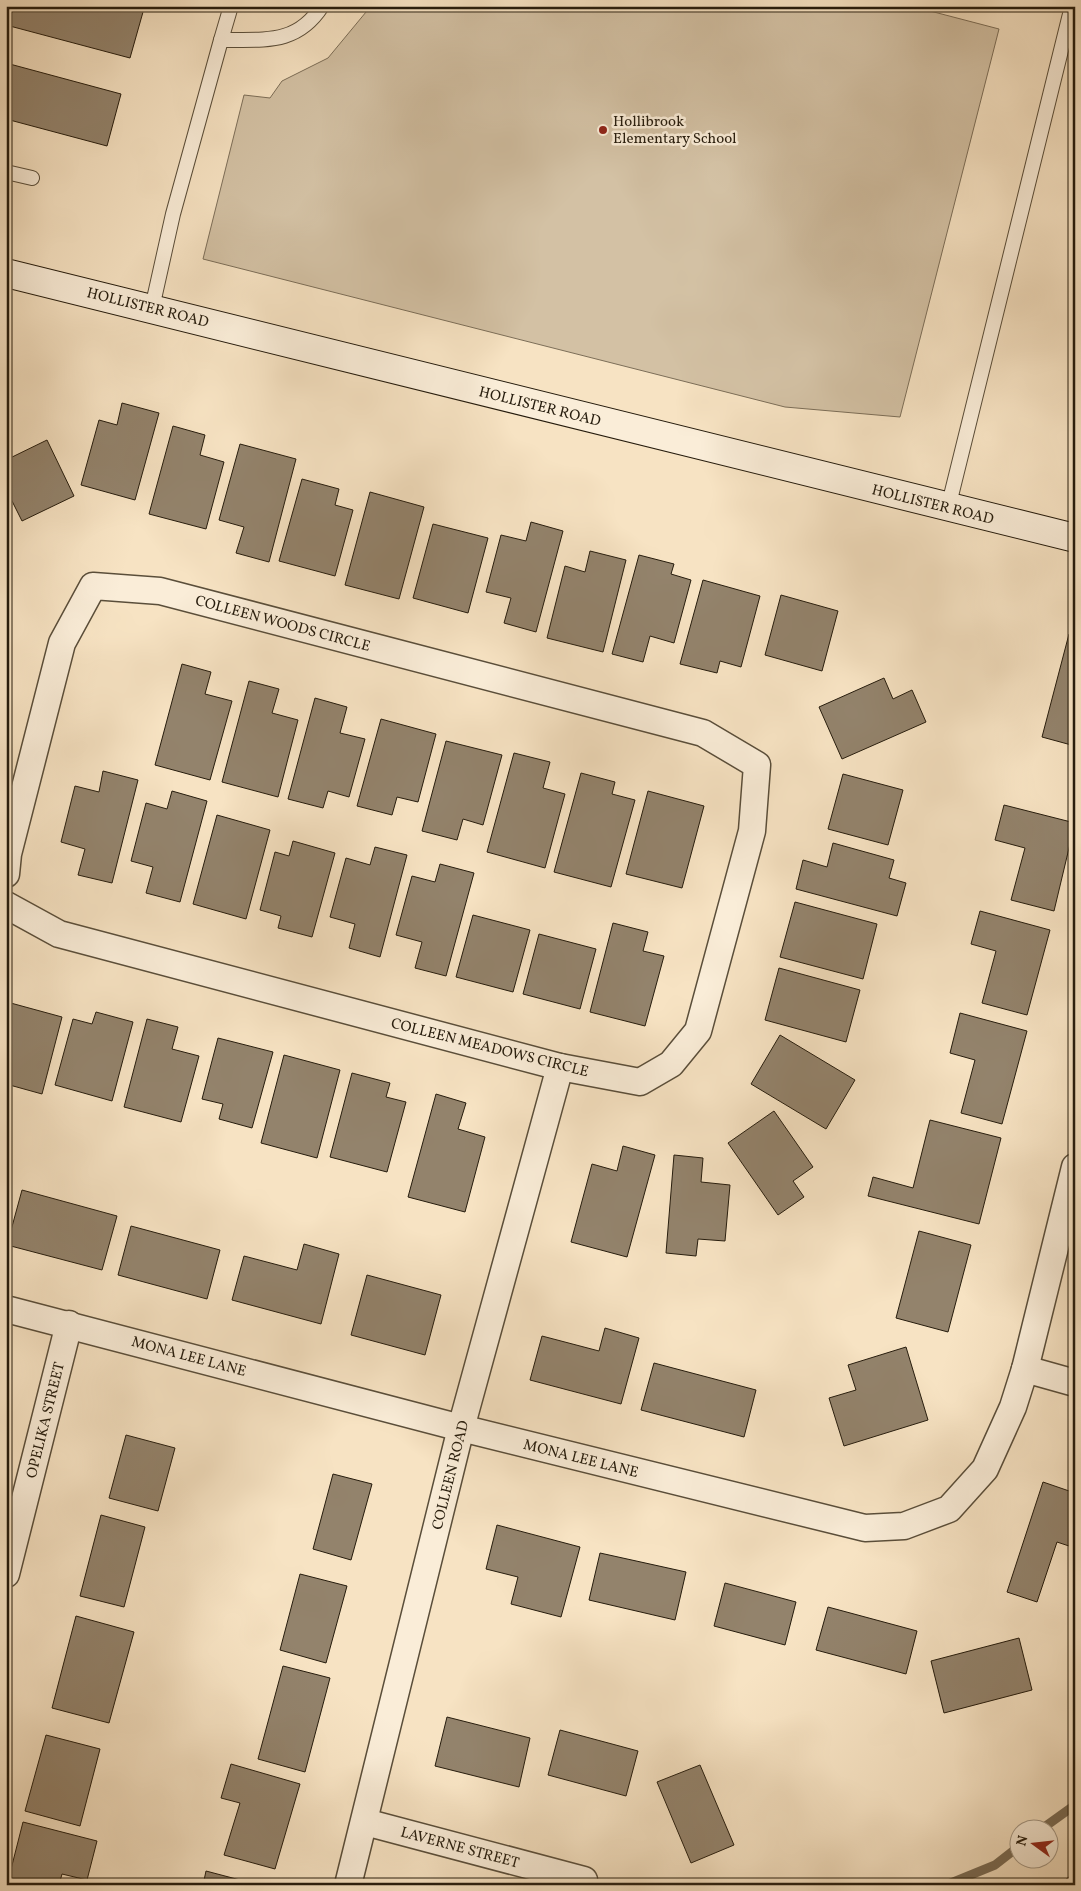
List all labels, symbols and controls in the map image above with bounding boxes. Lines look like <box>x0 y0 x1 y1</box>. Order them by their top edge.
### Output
place label: Hollibrook Elementary School <box>613 112 736 150</box>
marker: Hollibrook Elementary School <box>597 124 609 136</box>
street label: HOLLISTER ROAD <box>84 283 211 334</box>
street label: HOLLISTER ROAD <box>476 382 603 433</box>
street label: HOLLISTER ROAD <box>869 480 996 531</box>
street label: COLLEEN WOODS CIRCLE <box>193 591 373 658</box>
street label: COLLEEN MEADOWS CIRCLE <box>389 1014 591 1083</box>
street label: MONA LEE LANE <box>129 1332 248 1383</box>
street label: OPELIKA STREET <box>22 1360 71 1481</box>
street label: COLLEEN ROAD <box>428 1419 475 1532</box>
street label: MONA LEE LANE <box>521 1435 640 1484</box>
north arrow <box>1008 1818 1058 1868</box>
street label: LAVERNE STREET <box>398 1822 522 1874</box>
text: N <box>1012 1834 1033 1848</box>

